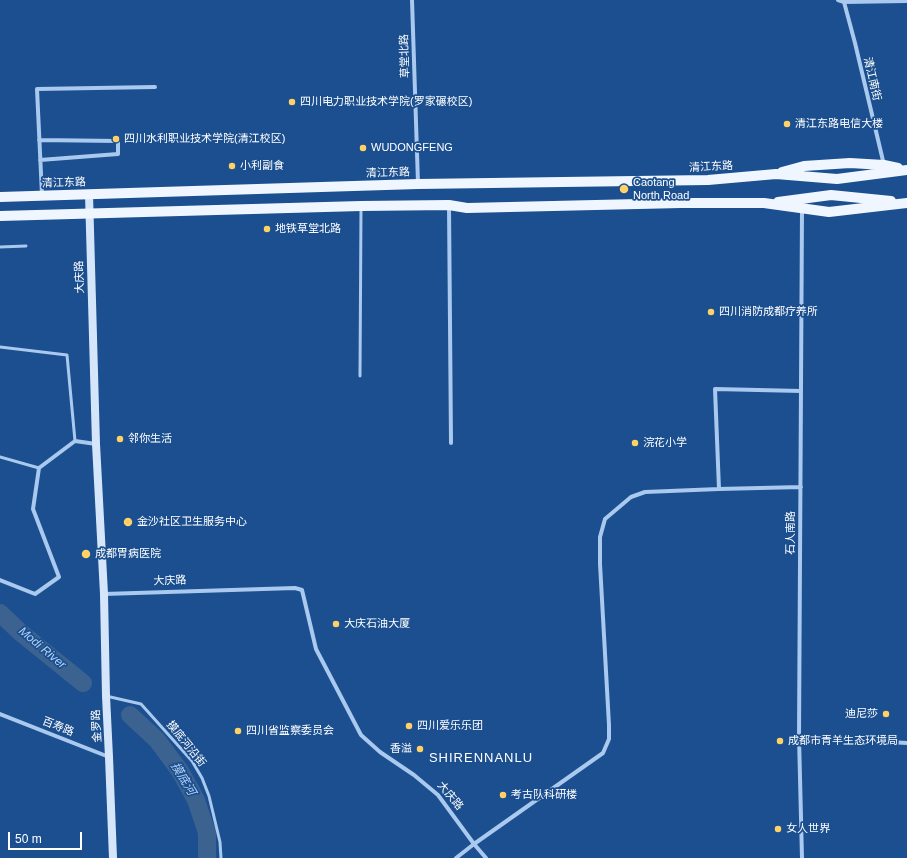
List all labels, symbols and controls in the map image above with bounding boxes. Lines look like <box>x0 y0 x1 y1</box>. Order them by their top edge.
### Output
street label: 草堂北路 <box>398 34 412 78</box>
street label: 清江南街 <box>861 56 883 102</box>
place label: 四川电力职业技术学院(罗家碾校区) <box>300 95 472 109</box>
marker: 四川电力职业技术学院(罗家碾校区) <box>287 97 297 107</box>
place label: 清江东路电信大楼 <box>795 117 883 131</box>
marker: 清江东路电信大楼 <box>782 119 792 129</box>
place label: 四川水利职业技术学院(清江校区) <box>124 132 285 146</box>
marker: 四川水利职业技术学院(清江校区) <box>111 134 121 144</box>
place label: WUDONGFENG <box>371 141 453 155</box>
marker: WUDONGFENG <box>358 143 368 153</box>
place label: 小利副食 <box>240 159 284 173</box>
street label: 清江东路 <box>689 159 733 175</box>
marker: 小利副食 <box>227 161 237 171</box>
street label: 清江东路 <box>366 166 410 180</box>
street label: 清江东路 <box>42 176 86 190</box>
place label: Caotang North Road <box>633 176 689 202</box>
marker: Caotang North Road <box>618 183 630 195</box>
place label: 地铁草堂北路 <box>275 222 341 236</box>
marker: 地铁草堂北路 <box>262 224 272 234</box>
street label: 大庆路 <box>73 260 87 294</box>
place label: 四川消防成都疗养所 <box>719 305 818 319</box>
marker: 四川消防成都疗养所 <box>706 307 716 317</box>
place label: 邻你生活 <box>128 432 172 446</box>
marker: 邻你生活 <box>115 434 125 444</box>
place label: 浣花小学 <box>643 436 687 450</box>
marker: 浣花小学 <box>630 438 640 448</box>
street label: 石人南路 <box>784 511 798 555</box>
place label: 金沙社区卫生服务中心 <box>137 515 247 529</box>
marker: 金沙社区卫生服务中心 <box>122 516 134 528</box>
place label: 成都胃病医院 <box>95 547 161 561</box>
marker: 成都胃病医院 <box>80 548 92 560</box>
street label: 大庆路 <box>153 574 187 588</box>
place label: 大庆石油大厦 <box>344 617 410 631</box>
marker: 大庆石油大厦 <box>331 619 341 629</box>
water label: Modi River <box>15 624 69 672</box>
place label: 迪尼莎 <box>845 707 878 721</box>
street label: 金罗路 <box>90 709 104 743</box>
marker: 迪尼莎 <box>881 709 891 719</box>
street label: 百寿路 <box>40 715 76 739</box>
street label: 摸底河沿街 <box>164 718 208 770</box>
place label: 四川爱乐乐团 <box>417 719 483 733</box>
marker: 四川爱乐乐团 <box>404 721 414 731</box>
place label: 四川省监察委员会 <box>246 724 334 738</box>
marker: 四川省监察委员会 <box>233 726 243 736</box>
place label: 成都市青羊生态环境局 <box>788 734 898 748</box>
marker: 成都市青羊生态环境局 <box>775 736 785 746</box>
place label: 香溢 <box>390 742 412 756</box>
marker: 香溢 <box>415 744 425 754</box>
district label: SHIRENNANLU <box>429 750 533 766</box>
water label: 摸底河 <box>168 760 198 798</box>
street label: 大庆路 <box>434 779 466 813</box>
place label: 考古队科研楼 <box>511 788 577 802</box>
marker: 考古队科研楼 <box>498 790 508 800</box>
place label: 女人世界 <box>786 822 830 836</box>
scale bar <box>10 824 84 850</box>
marker: 女人世界 <box>773 824 783 834</box>
text: 50 m <box>15 832 42 846</box>

